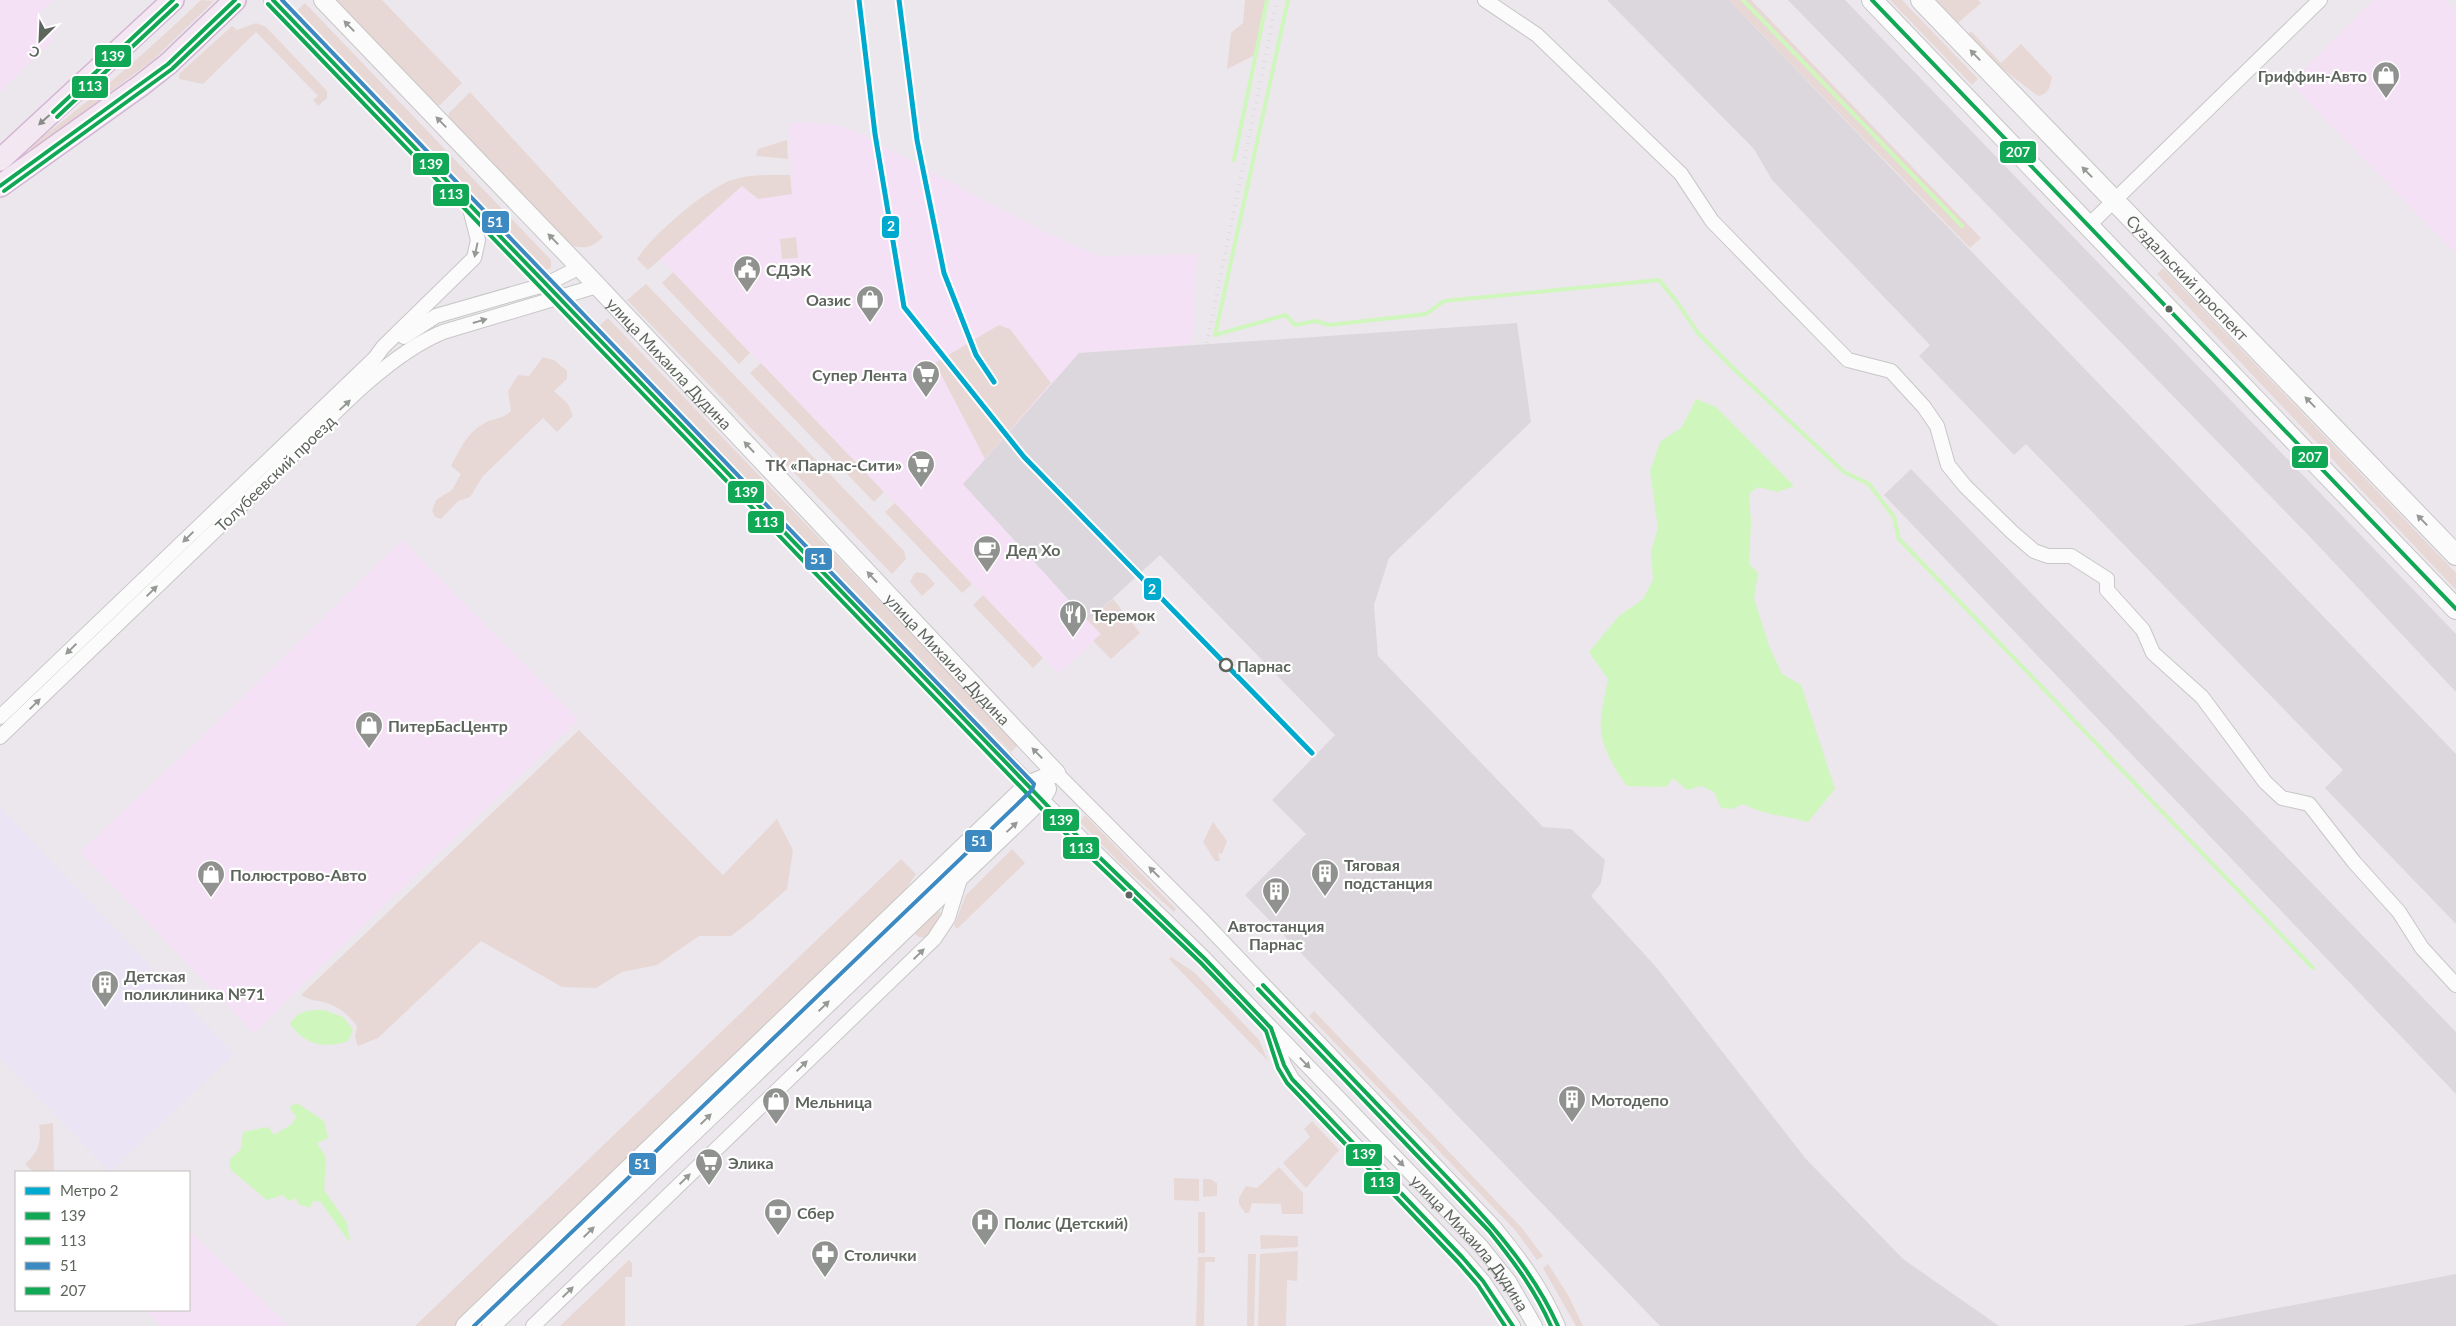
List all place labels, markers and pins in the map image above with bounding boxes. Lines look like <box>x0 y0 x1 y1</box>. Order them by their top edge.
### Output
shop icon: Гриффин-Авто <box>2371 60 2401 99</box>
place label: Гриффин-Авто <box>2258 66 2367 85</box>
public building icon: СДЭК <box>732 254 762 293</box>
place label: СДЭК <box>766 260 812 279</box>
shop icon: Оазис <box>855 284 885 323</box>
place label: Оазис <box>806 290 851 309</box>
unlabelled marker <box>2164 304 2174 314</box>
supermarket icon: Супер Лента <box>911 359 941 398</box>
place label: Супер Лента <box>812 365 907 384</box>
supermarket icon: ТК «Парнас-Сити» <box>906 449 936 488</box>
place label: ТК «Парнас-Сити» <box>766 455 902 474</box>
cafe icon: Дед Хо <box>972 534 1002 573</box>
place label: Дед Хо <box>1006 540 1060 559</box>
restaurant icon: Теремок <box>1058 599 1088 638</box>
place label: Теремок <box>1092 605 1155 624</box>
place label: Парнас <box>1237 656 1291 675</box>
marker: Парнас <box>1219 658 1233 672</box>
shop icon: ПитерБасЦентр <box>354 710 384 749</box>
place label: ПитерБасЦентр <box>388 716 508 735</box>
place label: Тяговая подстанция <box>1344 855 1433 892</box>
building icon: Тяговая подстанция <box>1310 858 1340 897</box>
shop icon: Полюстрово-Авто <box>196 859 226 898</box>
place label: Полюстрово-Авто <box>230 865 367 884</box>
building icon: Автостанция Парнас <box>1261 876 1291 915</box>
unlabelled marker <box>1124 890 1134 900</box>
place label: Автостанция Парнас <box>1227 916 1324 953</box>
place label: Детская поликлиника №71 <box>124 966 265 1003</box>
building icon: Детская поликлиника №71 <box>90 969 120 1008</box>
building icon: Мотодепо <box>1557 1084 1587 1123</box>
shop icon: Мельница <box>761 1086 791 1125</box>
place label: Мотодепо <box>1591 1090 1669 1109</box>
place label: Мельница <box>795 1092 872 1111</box>
supermarket icon: Элика <box>694 1147 724 1186</box>
place label: Элика <box>728 1153 774 1172</box>
bank icon: Сбер <box>763 1197 793 1236</box>
place label: Сбер <box>797 1203 834 1222</box>
hospital icon: Полис (Детский) <box>970 1207 1000 1246</box>
place label: Полис (Детский) <box>1004 1213 1128 1232</box>
pharmacy icon: Столички <box>810 1239 840 1278</box>
place label: Столички <box>844 1245 917 1264</box>

